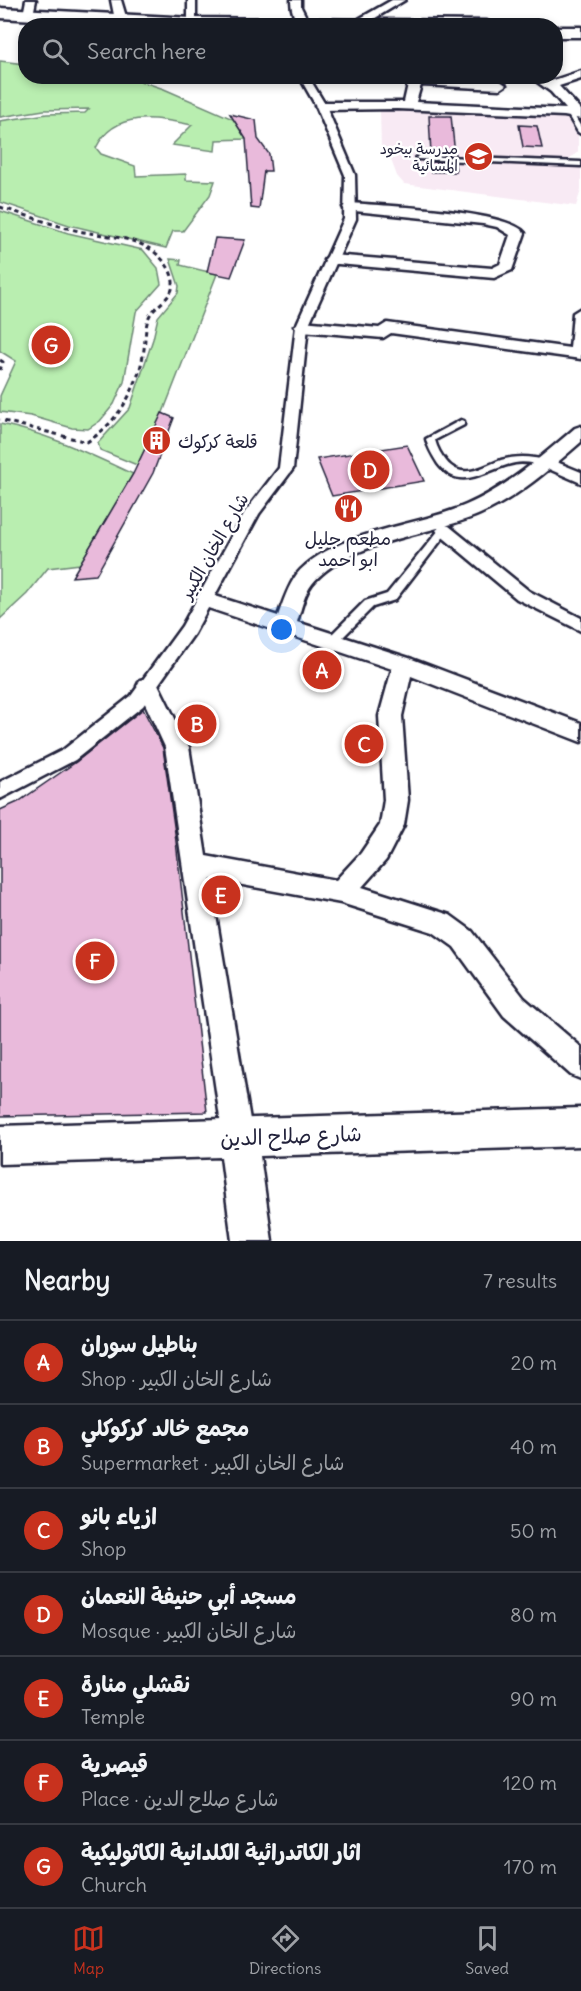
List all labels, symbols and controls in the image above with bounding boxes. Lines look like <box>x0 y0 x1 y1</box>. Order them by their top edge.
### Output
search box <box>18 18 563 84</box>
icon: search <box>39 35 72 68</box>
text: Search here <box>87 37 206 65</box>
place label: مدرسة بيخود المسائية <box>380 139 458 175</box>
school or university icon: مدرسة بيخود المسائية <box>463 141 495 173</box>
pin: G <box>32 322 70 368</box>
building icon: قلعة كركوك <box>141 425 173 457</box>
place label: قلعة كركوك <box>178 430 258 454</box>
pin: D <box>350 448 389 492</box>
street label: شارع الخان الكبير <box>173 489 254 605</box>
restaurant icon: مطعم جليل ابو احمد <box>332 493 364 525</box>
place label: مطعم جليل ابو احمد <box>305 527 391 571</box>
your location <box>267 615 296 644</box>
pin: A <box>302 648 342 692</box>
pin: B <box>178 702 216 746</box>
pin: C <box>344 722 384 766</box>
pin: E <box>202 872 240 918</box>
pin: F <box>76 938 115 984</box>
street label: شارع صلاح الدين <box>220 1120 362 1154</box>
text: Nearby <box>24 1264 110 1297</box>
text: 7 results <box>483 1268 557 1293</box>
text: بناطيل سوران <box>81 1330 198 1358</box>
text: A <box>37 1350 50 1375</box>
text: 20 m <box>511 1350 557 1375</box>
text: Shop · شارع الخان الكبير <box>81 1366 272 1391</box>
text: مجمع خالد كركوكلي <box>81 1414 249 1442</box>
text: B <box>37 1434 50 1459</box>
text: 40 m <box>510 1434 557 1459</box>
text: Supermarket · شارع الخان الكبير <box>81 1450 345 1475</box>
text: ازياء بانو <box>81 1502 157 1530</box>
text: C <box>37 1518 50 1543</box>
text: 50 m <box>510 1518 557 1543</box>
text: Shop <box>81 1536 126 1561</box>
text: مسجد أبي حنيفة النعمان <box>81 1582 297 1610</box>
text: D <box>36 1602 51 1627</box>
text: 80 m <box>510 1602 557 1627</box>
text: Mosque · شارع الخان الكبير <box>81 1618 297 1643</box>
text: نقشلي منارة <box>81 1670 190 1698</box>
text: E <box>38 1686 49 1711</box>
text: 90 m <box>510 1686 557 1711</box>
text: Temple <box>81 1704 145 1729</box>
text: قيصرية <box>81 1750 148 1778</box>
text: F <box>38 1770 49 1795</box>
text: 120 m <box>503 1770 557 1795</box>
text: Place · شارع صلاح الدين <box>81 1786 278 1811</box>
text: اثار الكاتدرائية الكلدانية الكاثوليكية <box>81 1838 361 1866</box>
text: G <box>36 1854 51 1879</box>
text: 170 m <box>504 1854 557 1879</box>
text: Church <box>81 1872 147 1897</box>
tab: Map <box>72 1922 105 1978</box>
tab: Directions <box>249 1922 321 1978</box>
tab: Saved <box>465 1922 509 1978</box>

